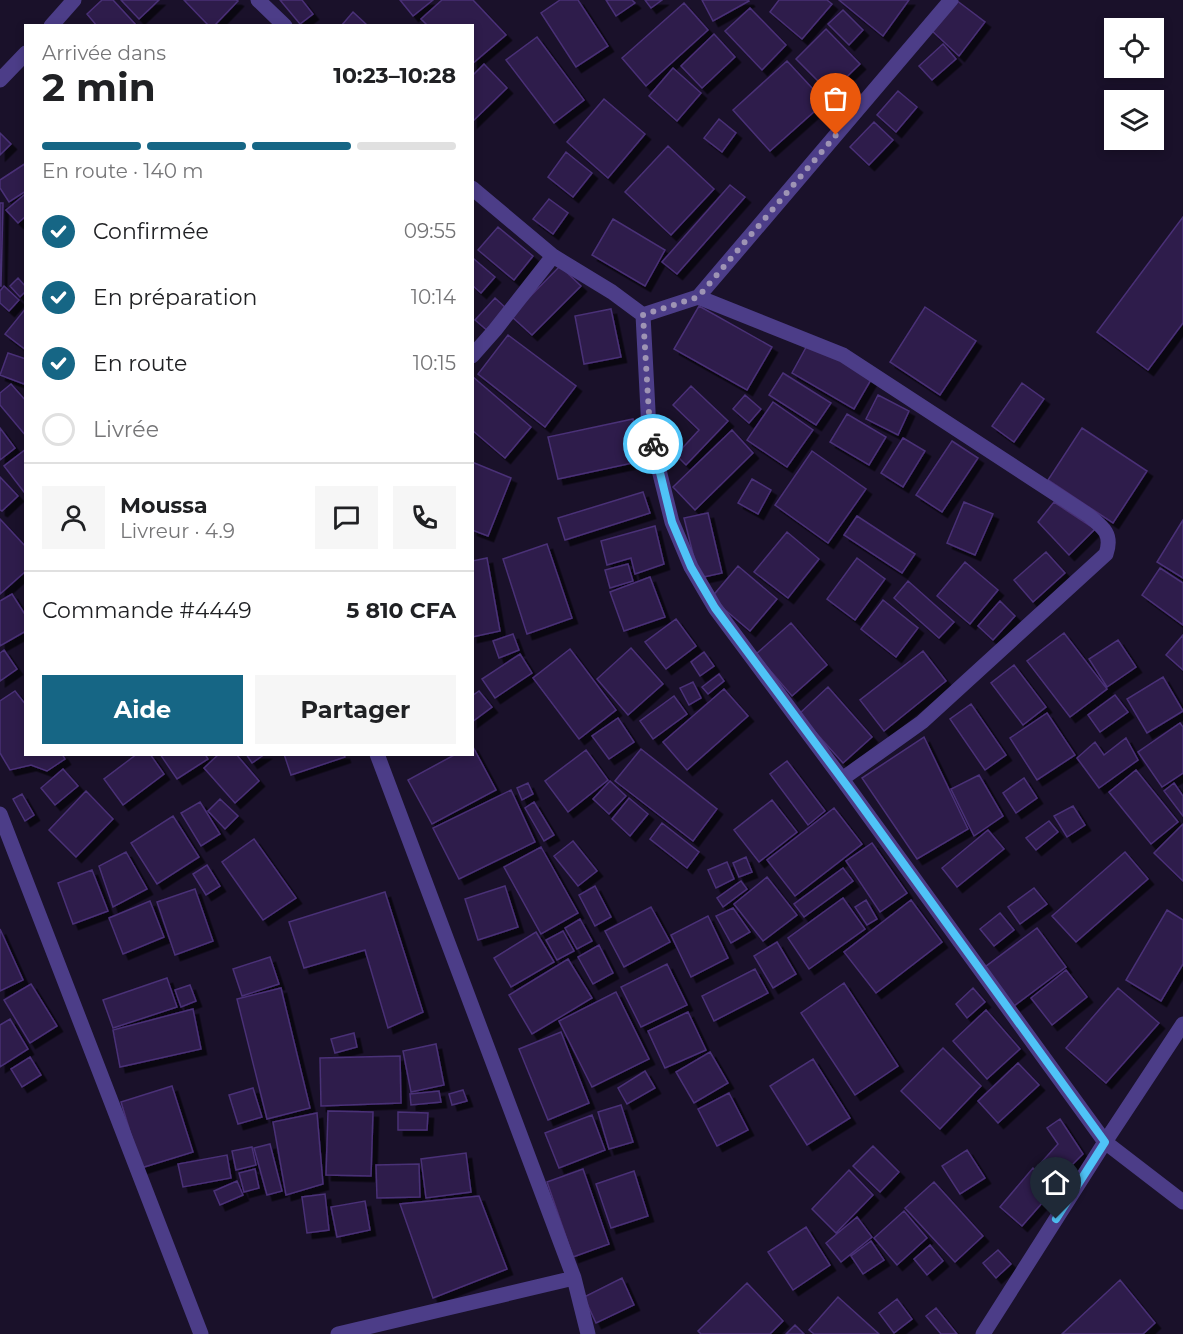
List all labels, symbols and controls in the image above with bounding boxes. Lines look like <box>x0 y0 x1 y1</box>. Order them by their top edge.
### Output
map controls <box>1104 18 1164 150</box>
button: locate <box>1104 18 1164 78</box>
text: Arrivée dans <box>42 41 166 65</box>
text: 10:23–10:28 <box>333 62 456 89</box>
text: 2 min <box>42 63 156 111</box>
pin <box>810 73 861 135</box>
icon: bag <box>819 82 852 115</box>
button: layers <box>1104 90 1164 150</box>
text: En route · 140 m <box>42 159 203 183</box>
icon: check <box>42 215 75 248</box>
text: Confirmée <box>93 218 209 245</box>
text: 09:55 <box>404 219 456 243</box>
icon: check <box>42 281 75 314</box>
text: En préparation <box>93 284 257 311</box>
text: 10:14 <box>411 285 456 309</box>
icon: check <box>42 347 75 380</box>
text: En route <box>93 350 187 377</box>
text: 10:15 <box>413 351 456 375</box>
courier <box>623 414 683 474</box>
text: Livrée <box>93 416 159 443</box>
icon: bike <box>637 428 670 461</box>
button: person <box>42 486 105 549</box>
button: chat <box>315 486 378 549</box>
button: phone <box>393 486 456 549</box>
text: Moussa <box>120 492 207 519</box>
text: Livreur · 4.9 <box>120 519 235 543</box>
text: Commande #4449 <box>42 597 252 624</box>
text: 5 810 CFA <box>346 597 456 624</box>
button: Aide <box>42 675 243 744</box>
button: Partager <box>255 675 456 744</box>
pin <box>1030 1157 1081 1219</box>
icon: home <box>1039 1166 1072 1199</box>

